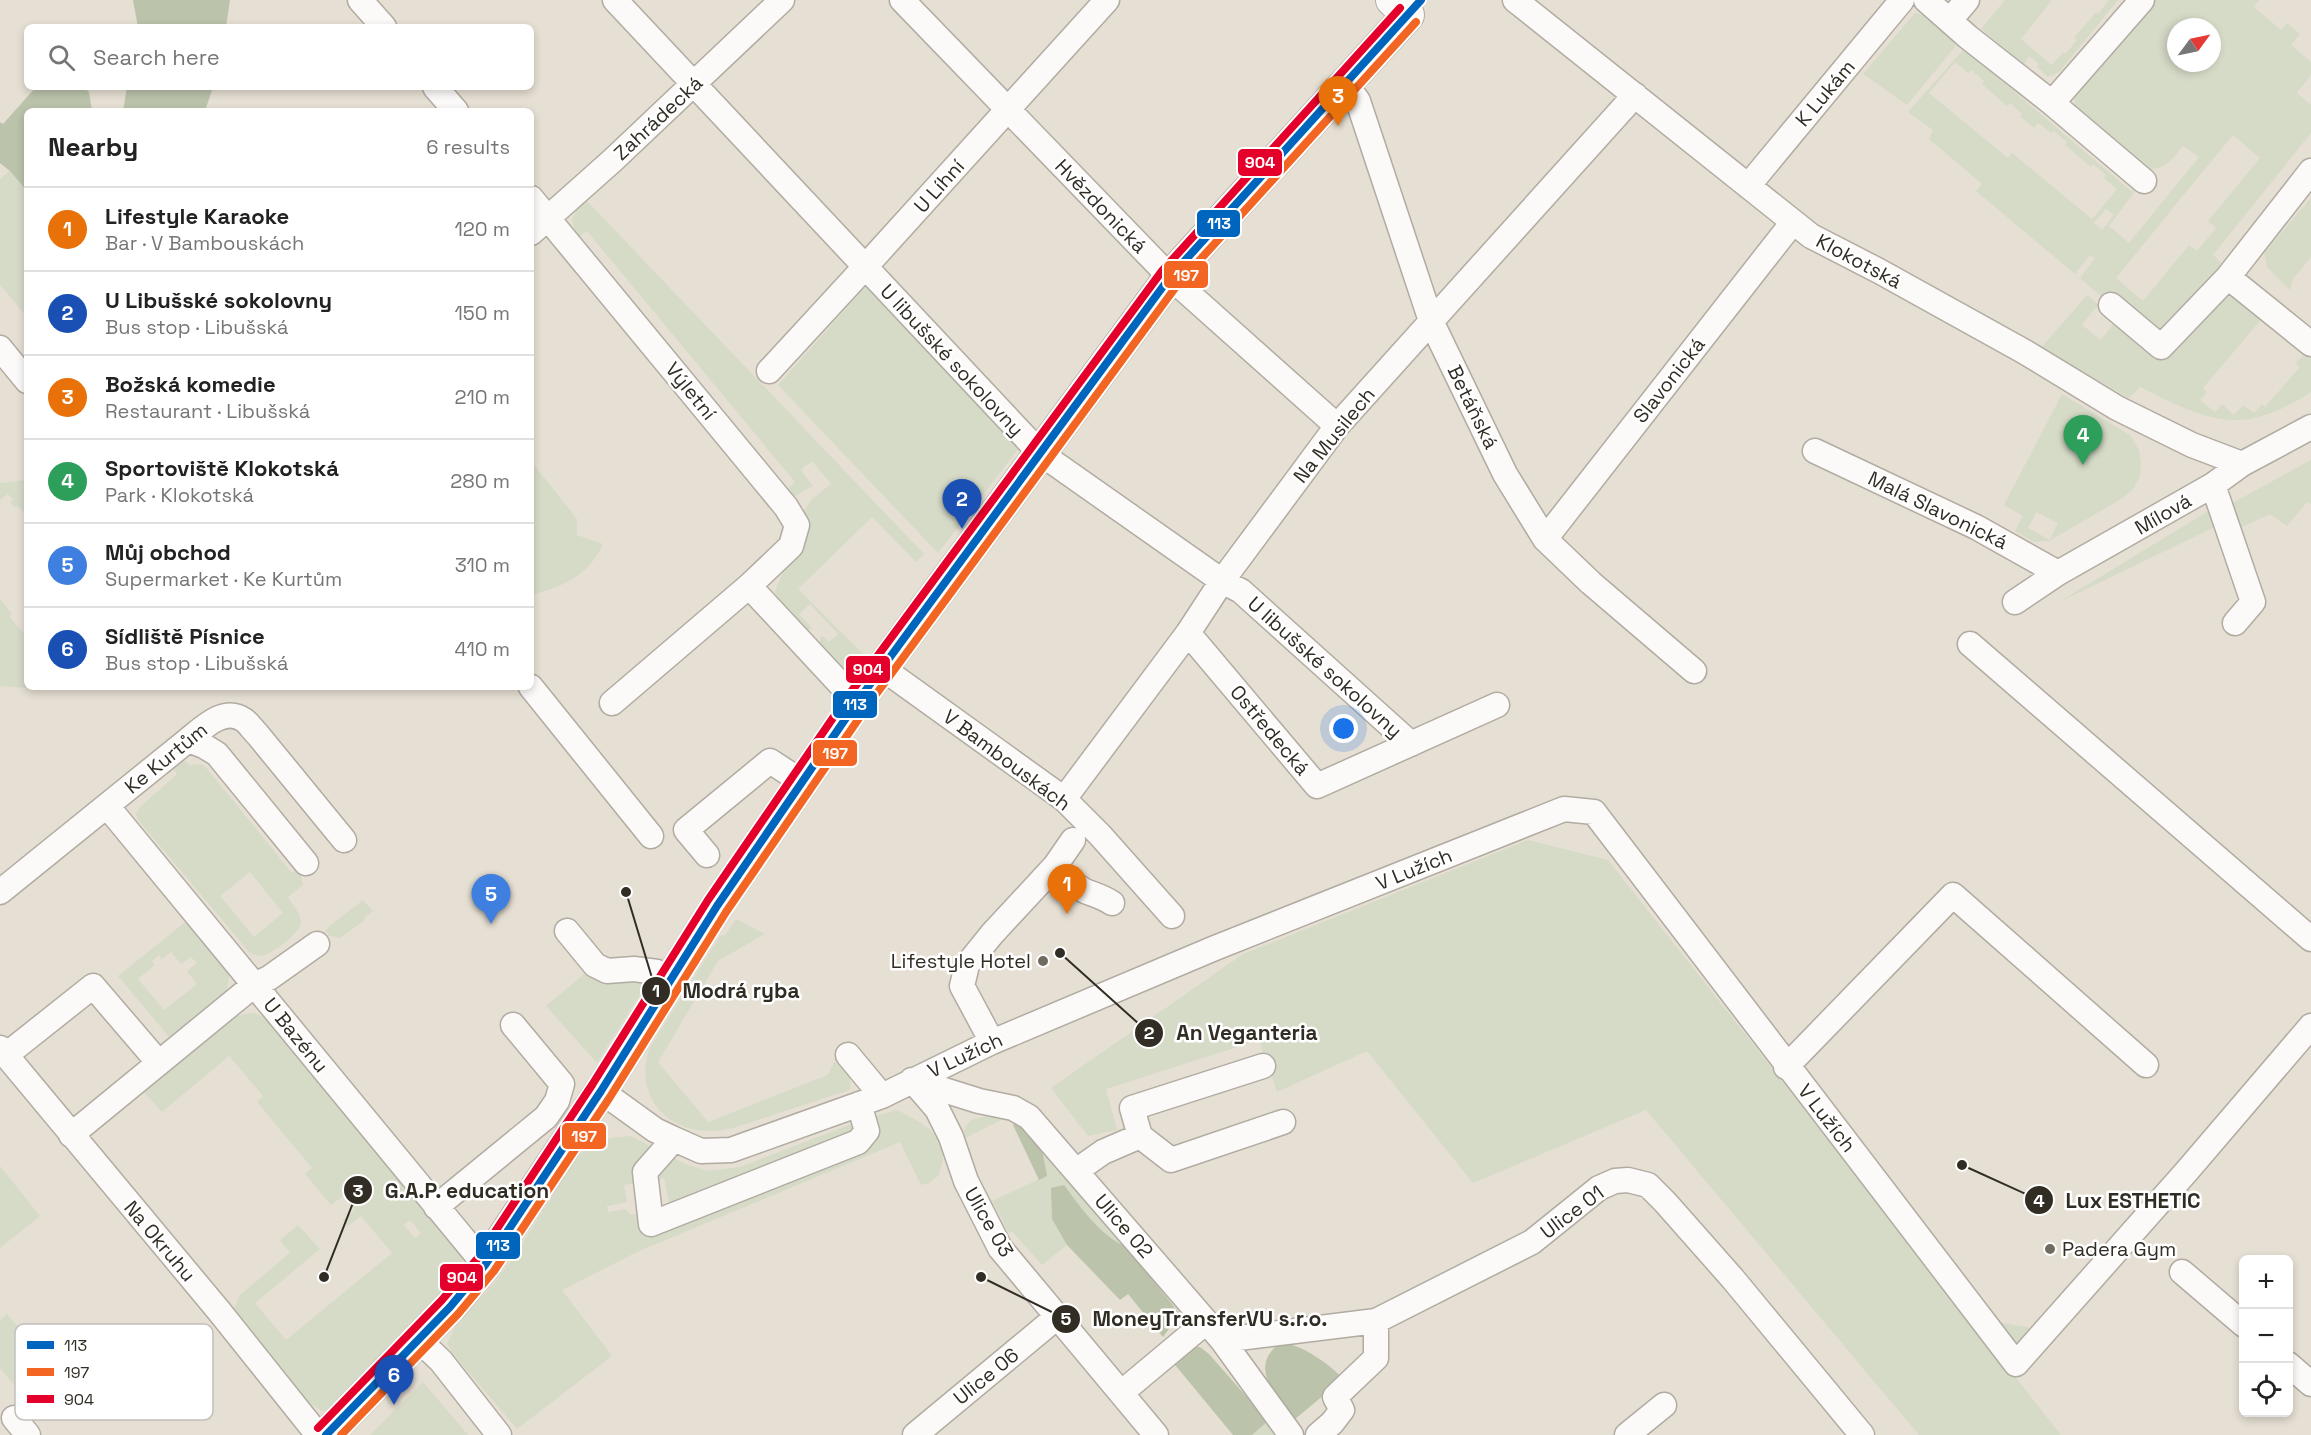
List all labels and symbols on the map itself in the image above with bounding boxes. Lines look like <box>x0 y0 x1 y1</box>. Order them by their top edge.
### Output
north arrow <box>2167 18 2221 72</box>
street label: K Lukám <box>1789 54 1861 132</box>
street label: Zahrádecká <box>608 70 708 166</box>
pin: 3 <box>1318 76 1358 126</box>
line badge: 904 <box>1237 148 1283 177</box>
text: 904 <box>1245 152 1275 173</box>
street label: Hvězdonická <box>1049 153 1153 259</box>
street label: U Líhní <box>908 154 970 218</box>
line badge: 113 <box>1196 209 1241 238</box>
text: 113 <box>1207 213 1231 234</box>
street label: Klokotská <box>1812 228 1906 294</box>
line badge: 197 <box>1163 260 1209 289</box>
text: 197 <box>1173 265 1199 286</box>
street label: U libušské sokolovny <box>875 278 1029 442</box>
street label: Slavonická <box>1627 332 1711 428</box>
street label: Výletní <box>660 357 722 425</box>
street label: Betáňská <box>1442 361 1504 453</box>
street label: Na Musilech <box>1287 382 1381 488</box>
pin: 4 <box>2064 416 2102 465</box>
street label: Malá Slavonická <box>1864 465 2012 555</box>
pin: 2 <box>942 480 982 529</box>
street label: Mílová <box>2130 487 2196 541</box>
street label: U libušské sokolovny <box>1242 591 1408 743</box>
line badge: 904 <box>845 655 891 684</box>
text: 904 <box>853 659 883 680</box>
street label: Ostředecká <box>1224 679 1316 781</box>
line badge: 113 <box>832 690 878 719</box>
text: 113 <box>843 694 867 715</box>
street label: V Bambouskách <box>938 704 1076 816</box>
your location <box>1329 714 1358 743</box>
street label: Ke Kurtům <box>119 717 213 799</box>
line badge: 197 <box>812 739 858 767</box>
text: 197 <box>822 743 848 764</box>
street label: V Lužích <box>1372 842 1456 896</box>
pin: 1 <box>1048 864 1086 914</box>
pin: 5 <box>472 874 510 924</box>
place label: Lifestyle Hotel <box>891 948 1031 974</box>
marker: Lifestyle Hotel <box>1036 954 1050 968</box>
callout: Modrá ryba <box>641 971 812 1010</box>
text: Modrá ryba <box>682 977 800 1004</box>
text: 1 <box>652 979 660 1002</box>
street label: U Bazénu <box>258 992 334 1078</box>
callout: An Veganteria <box>1134 1014 1330 1053</box>
text: An Veganteria <box>1176 1019 1318 1046</box>
text: 2 <box>1144 1021 1155 1044</box>
street label: V Lužích <box>923 1026 1007 1084</box>
street label: V Lužích <box>1792 1079 1862 1157</box>
line badge: 197 <box>561 1122 607 1150</box>
text: 197 <box>571 1126 597 1147</box>
callout: G.A.P. education <box>343 1171 562 1210</box>
text: G.A.P. education <box>385 1177 549 1204</box>
text: 3 <box>353 1179 364 1202</box>
street label: Ulice 01 <box>1535 1180 1609 1244</box>
callout: Lux ESTHETIC <box>2024 1181 2213 1220</box>
street label: Ulice 03 <box>958 1182 1020 1262</box>
text: Lux ESTHETIC <box>2065 1187 2201 1214</box>
street label: Ulice 02 <box>1089 1188 1159 1264</box>
text: 4 <box>2033 1189 2045 1212</box>
street label: Na Okruhu <box>118 1195 202 1287</box>
line badge: 113 <box>475 1231 521 1260</box>
text: 113 <box>486 1235 510 1256</box>
place label: Padera Gym <box>2062 1236 2176 1262</box>
marker: Padera Gym <box>2043 1242 2057 1256</box>
line badge: 904 <box>439 1263 484 1292</box>
text: 904 <box>447 1267 477 1288</box>
callout: MoneyTransferVU s.r.o. <box>1051 1299 1340 1338</box>
text: MoneyTransferVU s.r.o. <box>1093 1305 1327 1332</box>
text: 5 <box>1061 1307 1072 1330</box>
legend <box>15 1324 213 1420</box>
text: 113 <box>64 1335 87 1356</box>
street label: Ulice 06 <box>948 1342 1024 1410</box>
pin: 6 <box>374 1356 414 1405</box>
text: 197 <box>64 1362 89 1383</box>
text: 904 <box>64 1389 94 1410</box>

